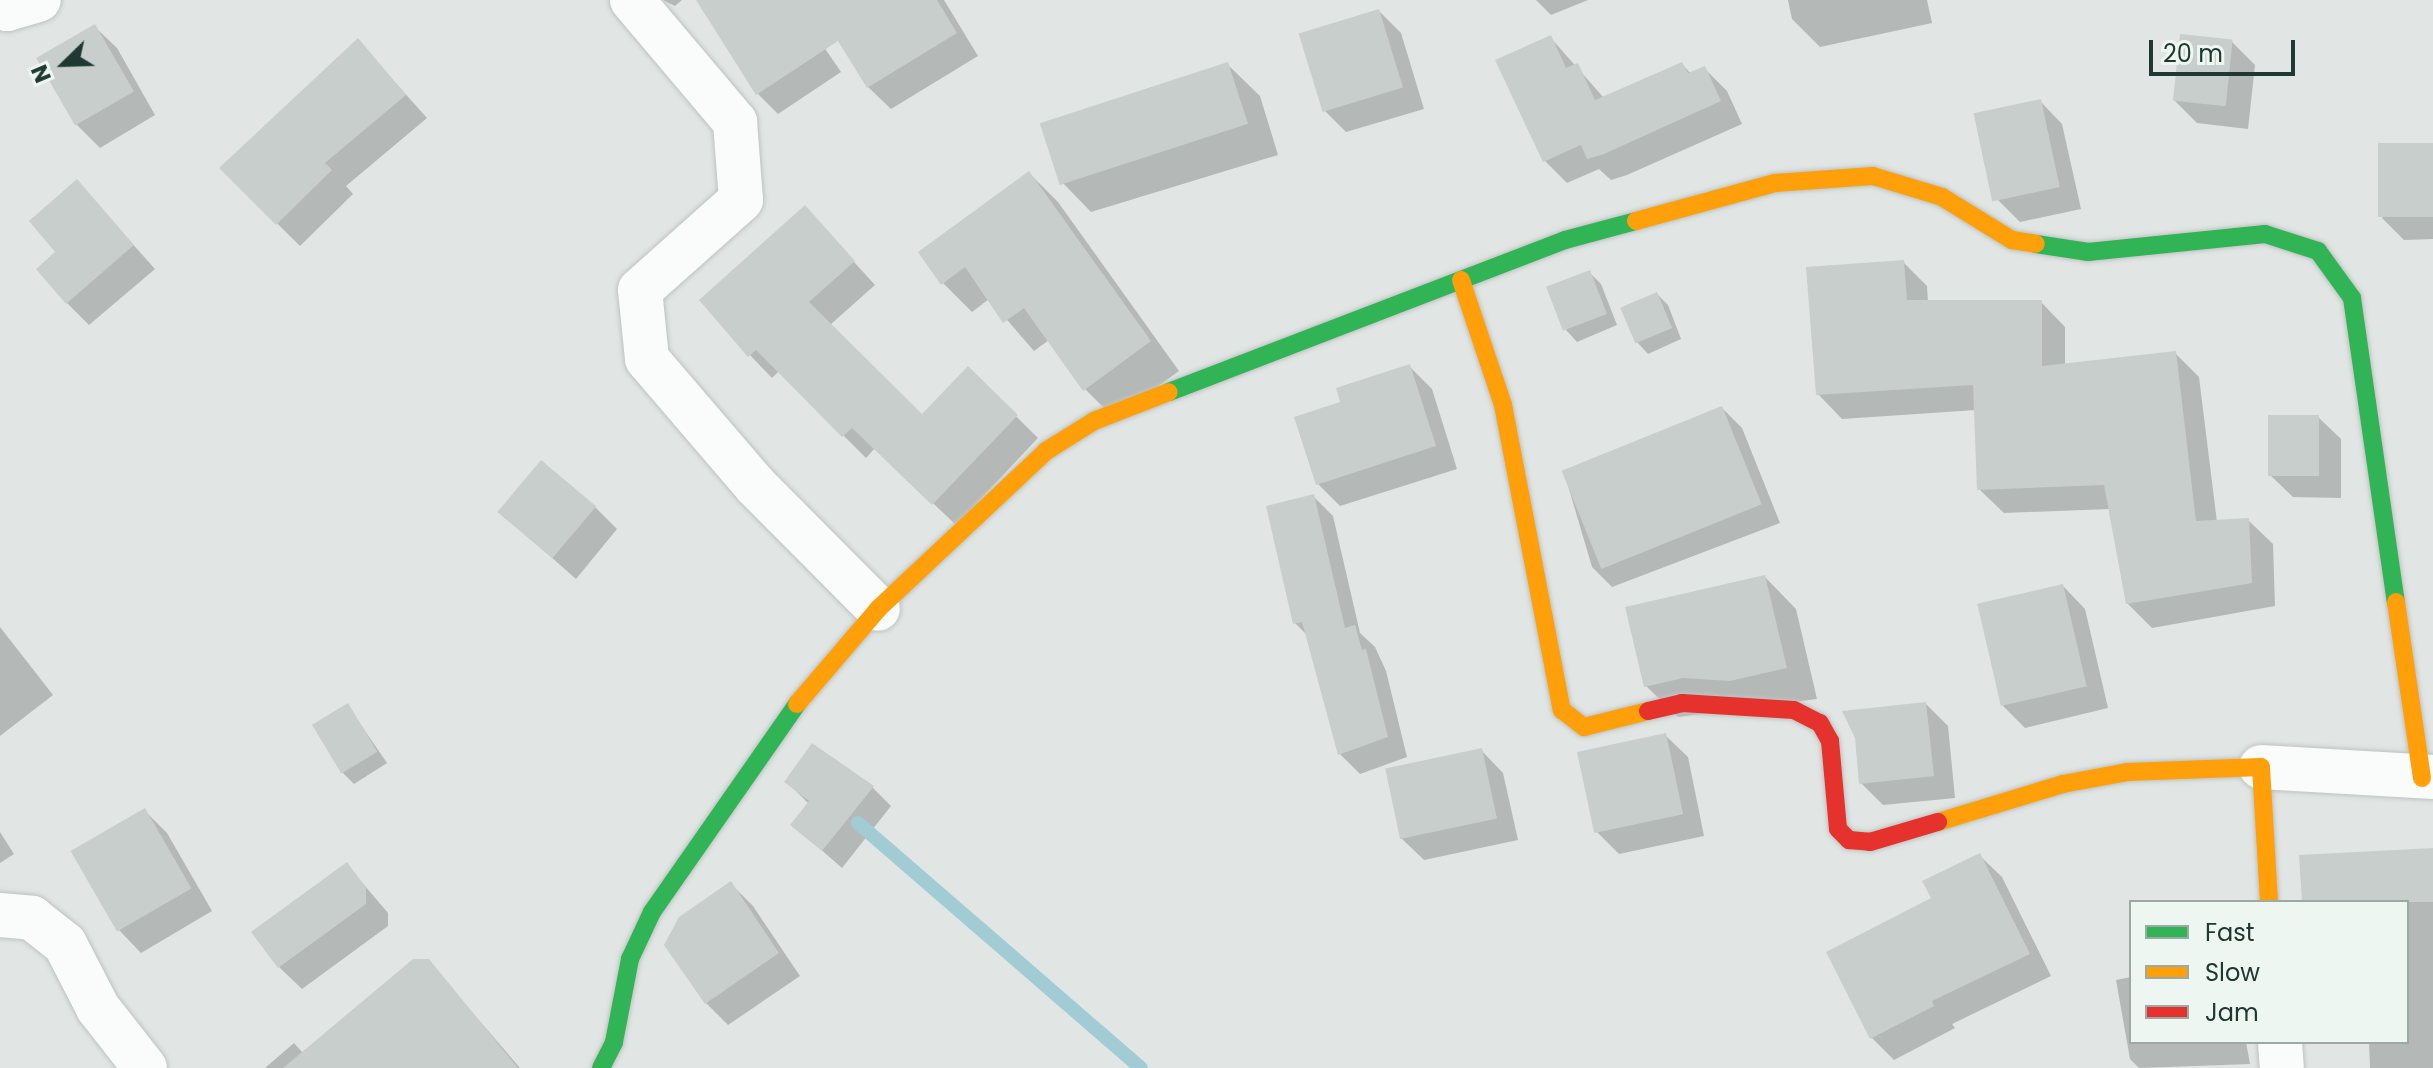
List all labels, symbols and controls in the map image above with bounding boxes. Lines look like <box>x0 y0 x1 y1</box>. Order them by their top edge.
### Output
north arrow <box>24 24 104 104</box>
scale bar <box>2153 24 2299 74</box>
text: 20 m <box>2163 37 2223 70</box>
text: N <box>24 60 59 87</box>
legend <box>2129 900 2409 1044</box>
text: Fast <box>2205 916 2255 949</box>
text: Slow <box>2205 956 2260 989</box>
text: Jam <box>2205 996 2259 1029</box>

